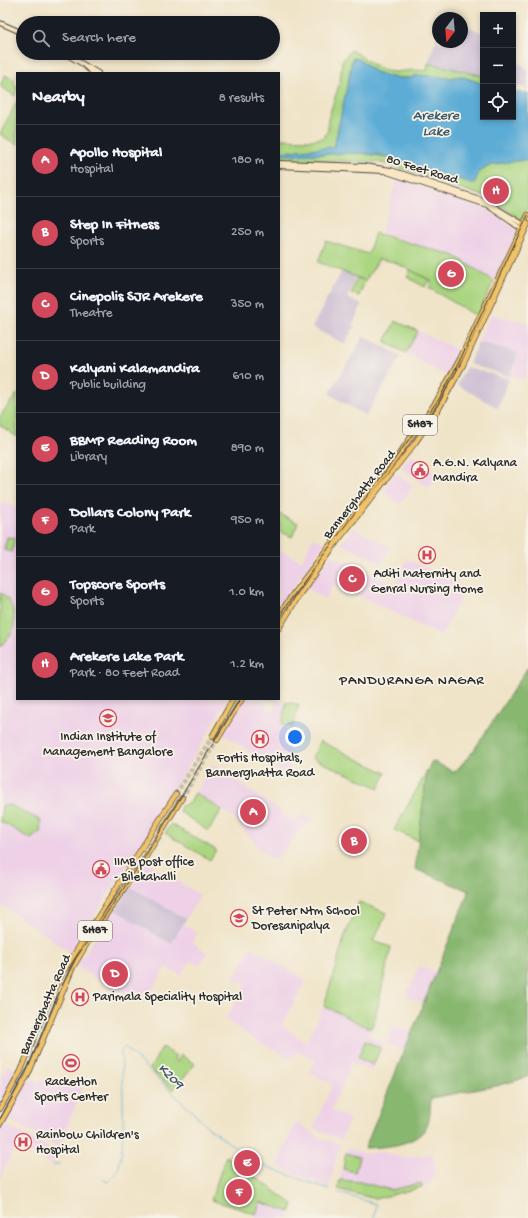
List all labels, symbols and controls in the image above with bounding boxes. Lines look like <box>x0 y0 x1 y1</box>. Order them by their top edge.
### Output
north arrow <box>432 12 468 48</box>
map controls <box>480 12 516 120</box>
button: + <box>480 12 516 48</box>
search box <box>16 16 280 60</box>
icon: search <box>30 27 52 49</box>
text: Search here <box>62 29 136 47</box>
button: − <box>480 48 516 84</box>
button: locate <box>480 84 516 120</box>
text: Nearby <box>32 88 85 108</box>
text: 8 results <box>219 91 264 106</box>
water label: Arekere Lake <box>413 108 460 141</box>
text: Apollo Hospital <box>70 144 162 162</box>
street label: 80 Feet Road <box>384 152 461 188</box>
text: A <box>41 153 49 168</box>
text: 180 m <box>232 153 264 168</box>
text: Hospital <box>70 162 114 177</box>
pin: H <box>483 176 509 206</box>
text: Step In Fitness <box>70 216 159 234</box>
text: B <box>42 225 48 240</box>
text: 250 m <box>231 225 264 240</box>
text: Sports <box>70 234 104 249</box>
pin: G <box>438 259 464 289</box>
text: Cinepolis SJR Arekere <box>70 288 203 306</box>
text: C <box>41 297 49 312</box>
text: 350 m <box>231 297 264 312</box>
text: Theatre <box>70 306 113 321</box>
text: Kalyani Kalamandira <box>70 360 200 378</box>
text: D <box>41 369 49 384</box>
text: 610 m <box>232 369 264 384</box>
text: Public building <box>70 378 146 393</box>
road number: SH87 <box>403 415 437 435</box>
text: BBMP Reading Room <box>70 432 197 450</box>
text: E <box>41 441 49 456</box>
text: 890 m <box>231 441 264 456</box>
street label: Bannerghatta Road <box>320 447 400 543</box>
text: Library <box>70 450 107 465</box>
place label: A.G.N. Kalyana Mandira <box>433 456 518 486</box>
public building icon: A.G.N. Kalyana Mandira <box>410 460 430 480</box>
text: Dollars Colony Park <box>70 504 191 522</box>
text: F <box>42 513 48 528</box>
text: 950 m <box>231 513 264 528</box>
text: Park <box>70 522 95 537</box>
hospital icon: Aditi Maternity and Genral Nursing Home <box>417 545 437 565</box>
pin: C <box>339 564 365 594</box>
place label: Aditi Maternity and Genral Nursing Home <box>371 567 483 597</box>
text: Topscore Sports <box>70 576 165 594</box>
text: G <box>41 585 49 600</box>
text: 1.0 km <box>229 585 264 600</box>
text: Sports <box>70 594 104 609</box>
text: Arekere Lake Park <box>70 648 183 666</box>
text: H <box>41 657 49 672</box>
text: 1.2 km <box>230 657 264 672</box>
text: Park · 80 Feet Road <box>70 666 179 681</box>
district label: PANDURANGA NAGAR <box>338 673 485 690</box>
school or university icon: Indian Institute of Management Bangalore <box>98 708 118 728</box>
your location <box>285 727 305 747</box>
hospital icon: Fortis Hospitals, Bannerghatta Road <box>250 729 270 749</box>
place label: Indian Institute of Management Bangalore <box>43 730 173 760</box>
place label: Fortis Hospitals, Bannerghatta Road <box>205 751 316 781</box>
pin: A <box>240 797 266 827</box>
pin: B <box>341 826 367 856</box>
place label: IIMB post office - Bilekahalli <box>114 855 194 885</box>
public building icon: IIMB post office - Bilekahalli <box>91 859 111 879</box>
place label: St Peter Ntm School Doresanipalya <box>251 904 360 934</box>
school or university icon: St Peter Ntm School Doresanipalya <box>229 908 249 928</box>
road number: SH87 <box>78 921 112 941</box>
street label: Bannerghatta Road <box>17 951 75 1058</box>
pin: D <box>102 959 128 989</box>
hospital icon: Parimala Speciality Hospital <box>70 987 90 1007</box>
place label: Parimala Speciality Hospital <box>92 990 242 1005</box>
sports icon: Racketlon Sports Center <box>61 1053 81 1073</box>
water label: K209 <box>153 1061 188 1095</box>
place label: Racketlon Sports Center <box>34 1075 109 1105</box>
place label: Rainbow Children's Hospital <box>36 1128 140 1158</box>
hospital icon: Rainbow Children's Hospital <box>13 1132 33 1152</box>
pin: E <box>234 1148 260 1178</box>
pin: F <box>226 1177 252 1207</box>

